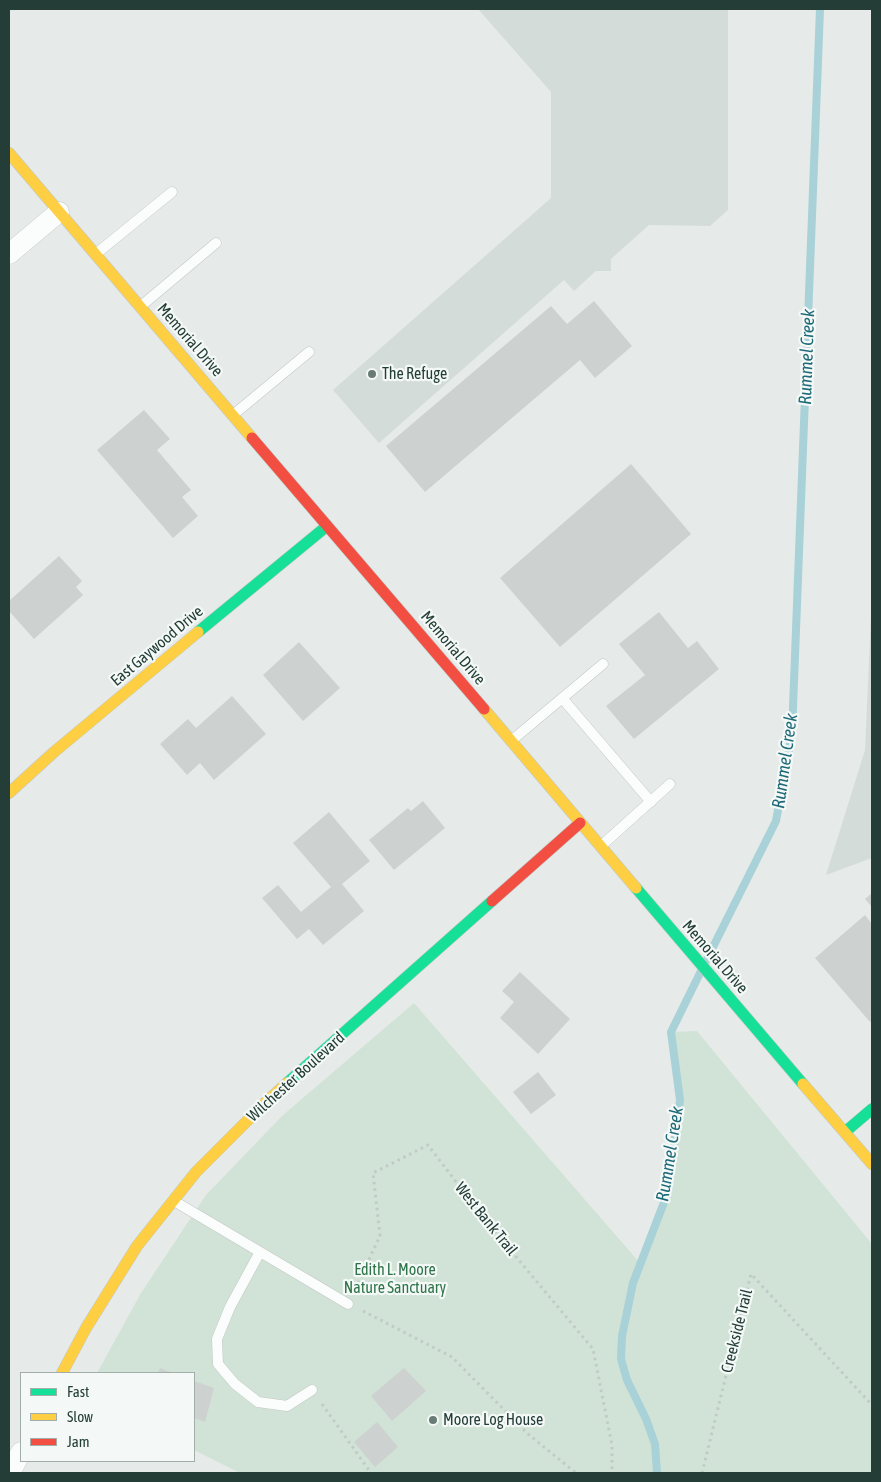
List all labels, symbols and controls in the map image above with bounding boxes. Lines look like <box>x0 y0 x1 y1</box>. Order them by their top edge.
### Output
street label: Memorial Drive <box>153 300 227 380</box>
water label: Rummel Creek <box>795 309 819 405</box>
place label: The Refuge <box>382 364 447 384</box>
marker: The Refuge <box>366 368 378 380</box>
street label: East Gaywood Drive <box>107 602 207 690</box>
street label: Memorial Drive <box>417 607 489 689</box>
water label: Rummel Creek <box>768 712 802 810</box>
street label: Memorial Drive <box>678 917 752 997</box>
street label: Wilchester Boulevard <box>243 1028 349 1126</box>
water label: Rummel Creek <box>652 1105 688 1203</box>
street label: West Bank Trail <box>451 1179 521 1259</box>
park label: Edith L. Moore Nature Sanctuary <box>344 1260 446 1298</box>
street label: Creekside Trail <box>717 1287 757 1375</box>
legend <box>20 1372 195 1462</box>
text: Fast <box>67 1383 89 1400</box>
text: Slow <box>67 1408 93 1425</box>
place label: Moore Log House <box>443 1410 543 1430</box>
marker: Moore Log House <box>427 1414 439 1426</box>
text: Jam <box>67 1433 90 1450</box>

